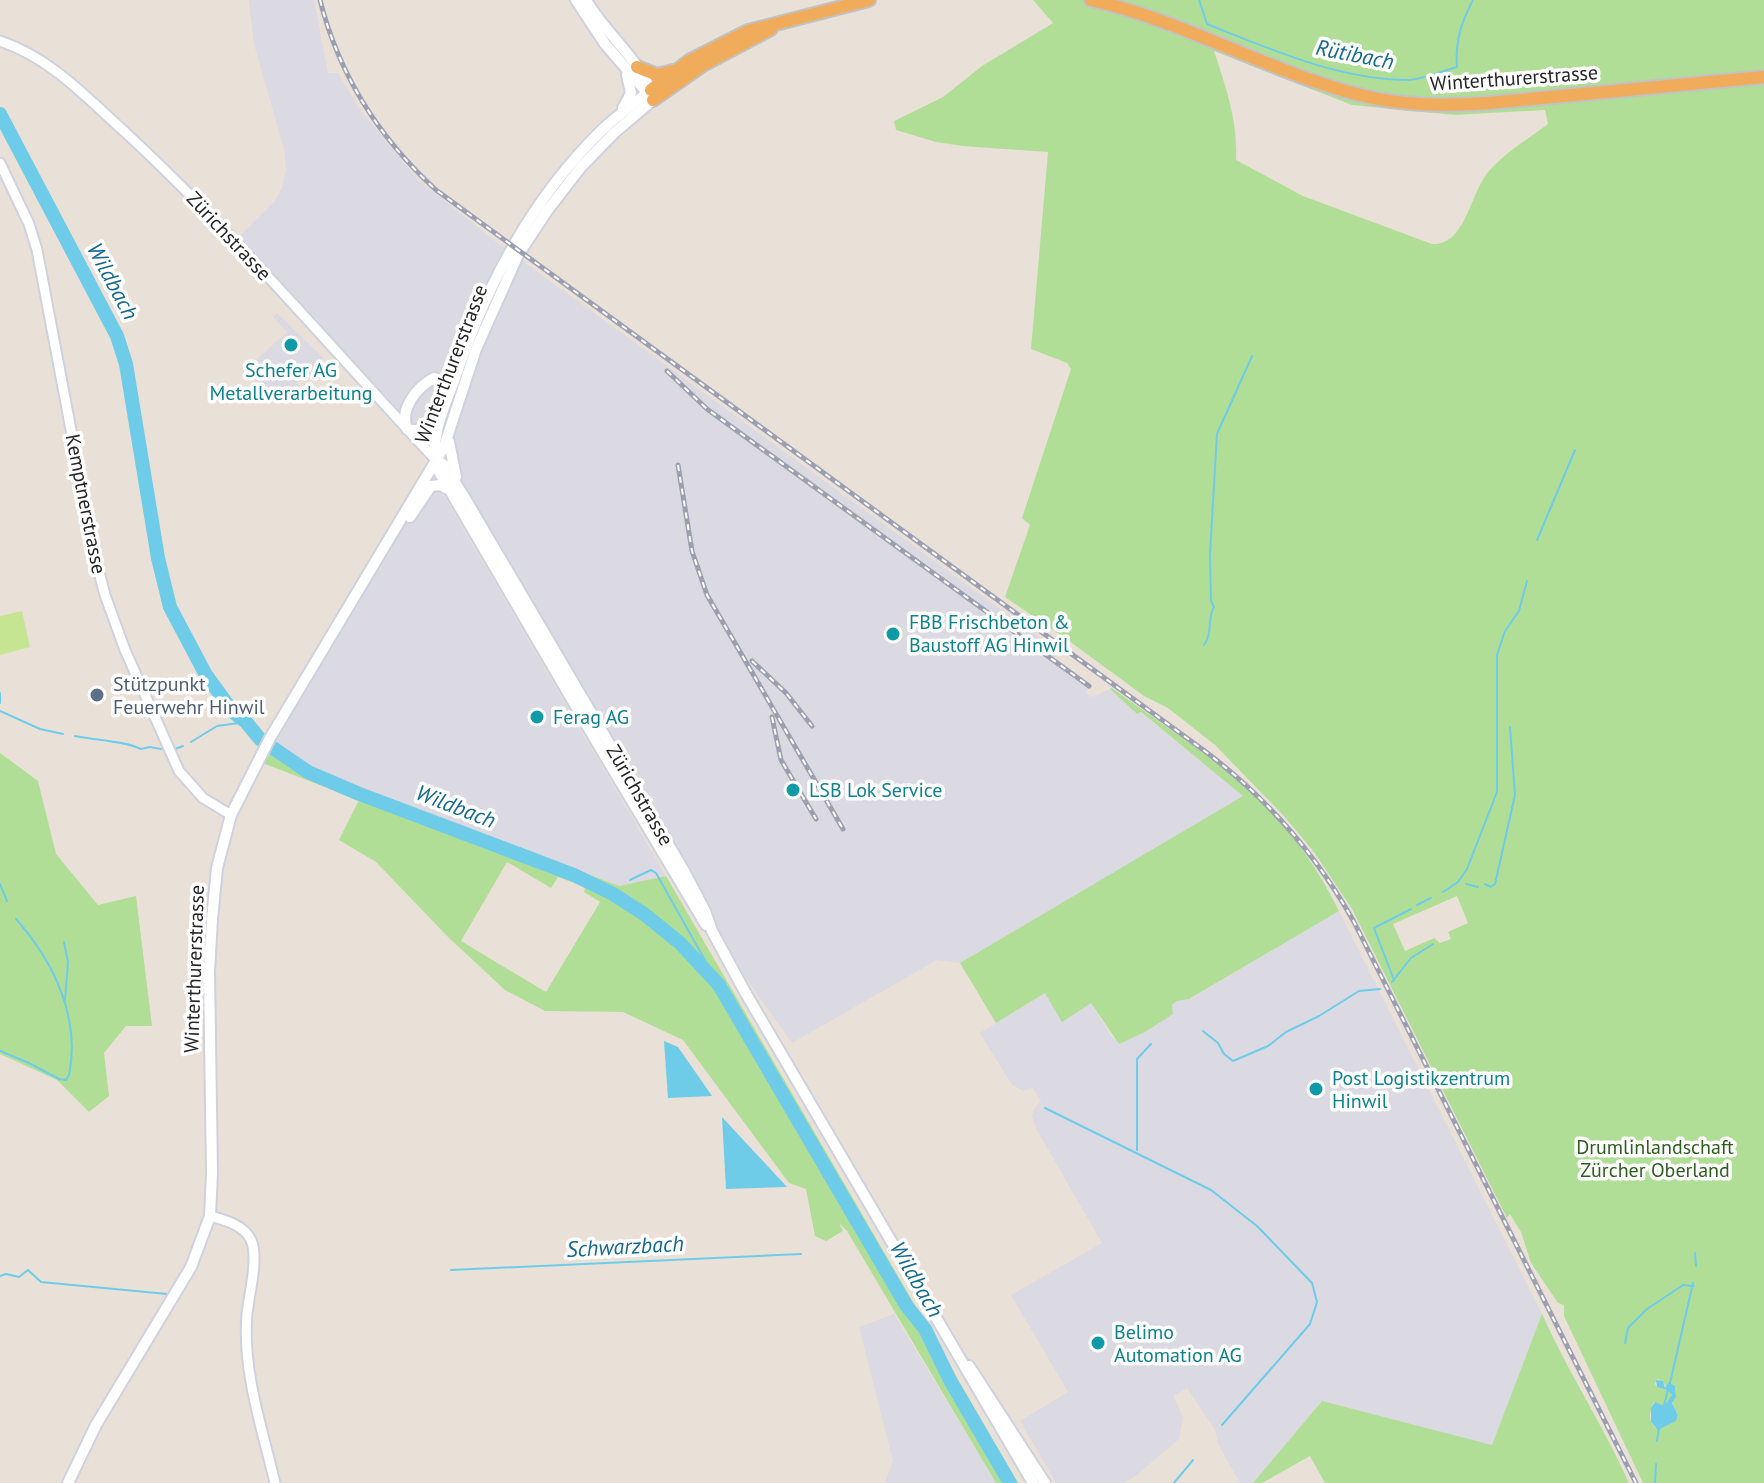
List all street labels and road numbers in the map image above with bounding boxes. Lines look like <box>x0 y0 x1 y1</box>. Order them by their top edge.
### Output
street label: Winterthurerstrasse <box>1429 59 1599 97</box>
street label: Zürichstrasse <box>181 186 277 286</box>
street label: Winterthurerstrasse <box>409 281 493 447</box>
street label: Kemptnerstrasse <box>60 432 112 576</box>
street label: Zürichstrasse <box>601 740 679 850</box>
street label: Winterthurerstrasse <box>178 885 210 1053</box>

